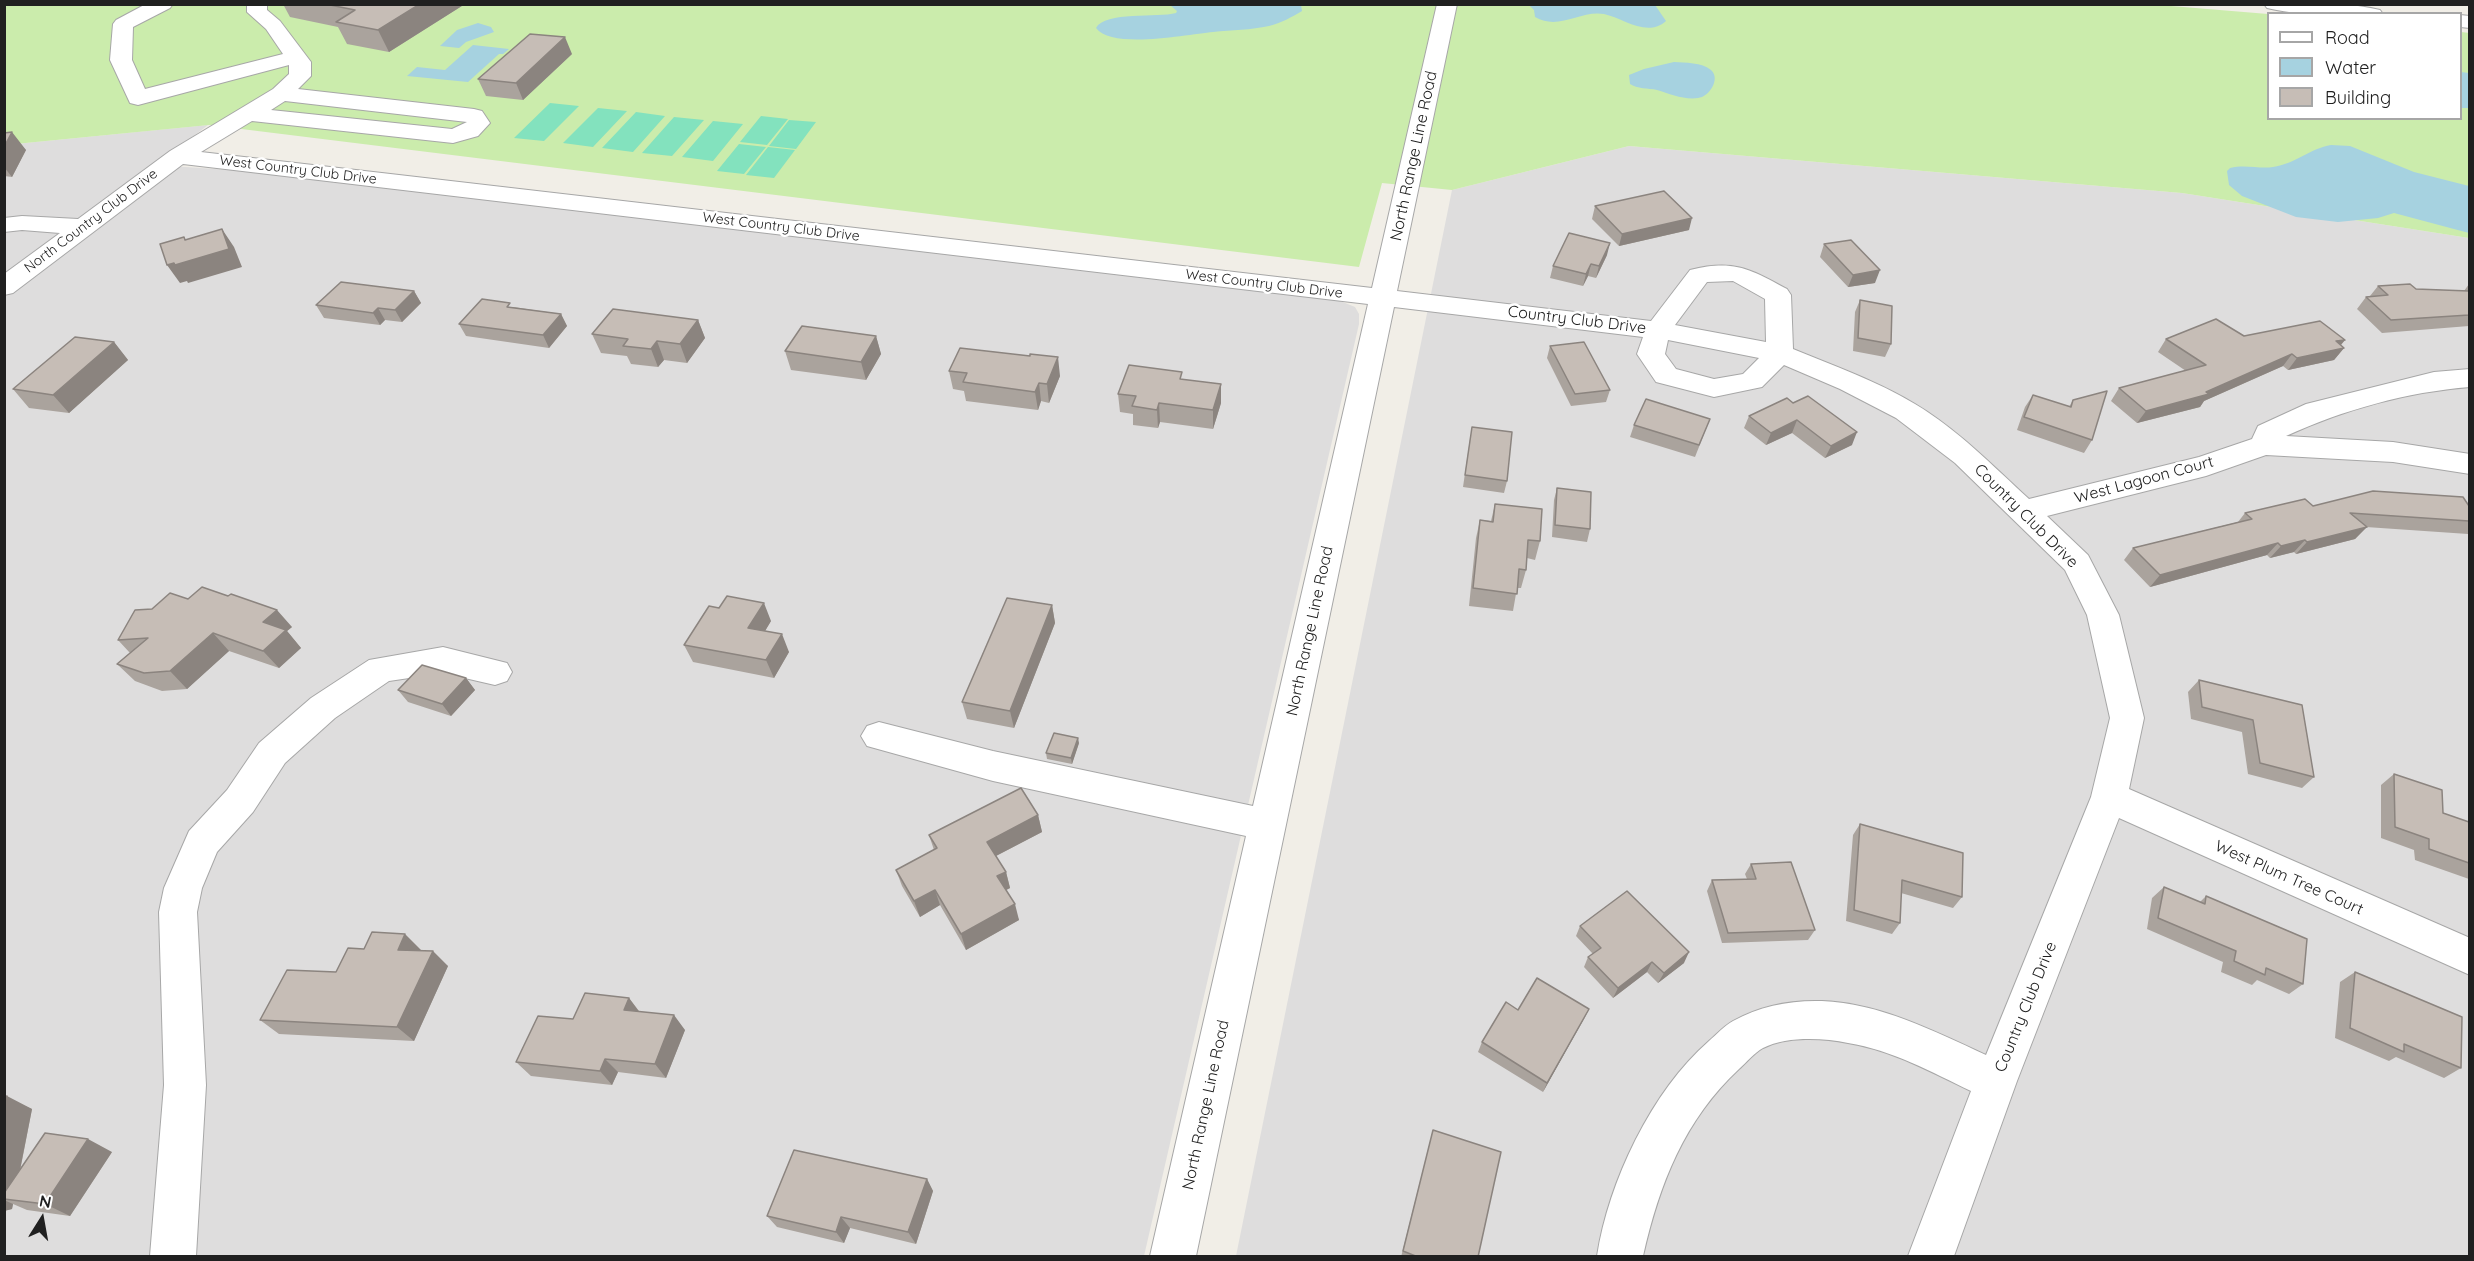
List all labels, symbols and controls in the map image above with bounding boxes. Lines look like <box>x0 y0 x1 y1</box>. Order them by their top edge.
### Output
legend <box>2267 12 2462 120</box>
text: Road <box>2325 26 2370 49</box>
text: Water <box>2325 56 2376 79</box>
street label: North Range Line Road <box>1387 69 1441 243</box>
text: Building <box>2325 86 2391 109</box>
street label: West Country Club Drive <box>218 152 378 188</box>
street label: North Country Club Drive <box>21 165 161 277</box>
street label: West Country Club Drive <box>701 209 861 245</box>
street label: West Country Club Drive <box>1184 266 1344 302</box>
street label: Country Club Drive <box>1507 302 1647 338</box>
street label: West Lagoon Court <box>2072 452 2216 508</box>
street label: Country Club Drive <box>1970 460 2082 572</box>
street label: North Range Line Road <box>1283 544 1337 718</box>
street label: West Plum Tree Court <box>2212 837 2366 919</box>
street label: Country Club Drive <box>1991 939 2061 1075</box>
street label: North Range Line Road <box>1179 1018 1233 1192</box>
north arrow <box>12 1189 72 1249</box>
text: N <box>38 1190 53 1212</box>

